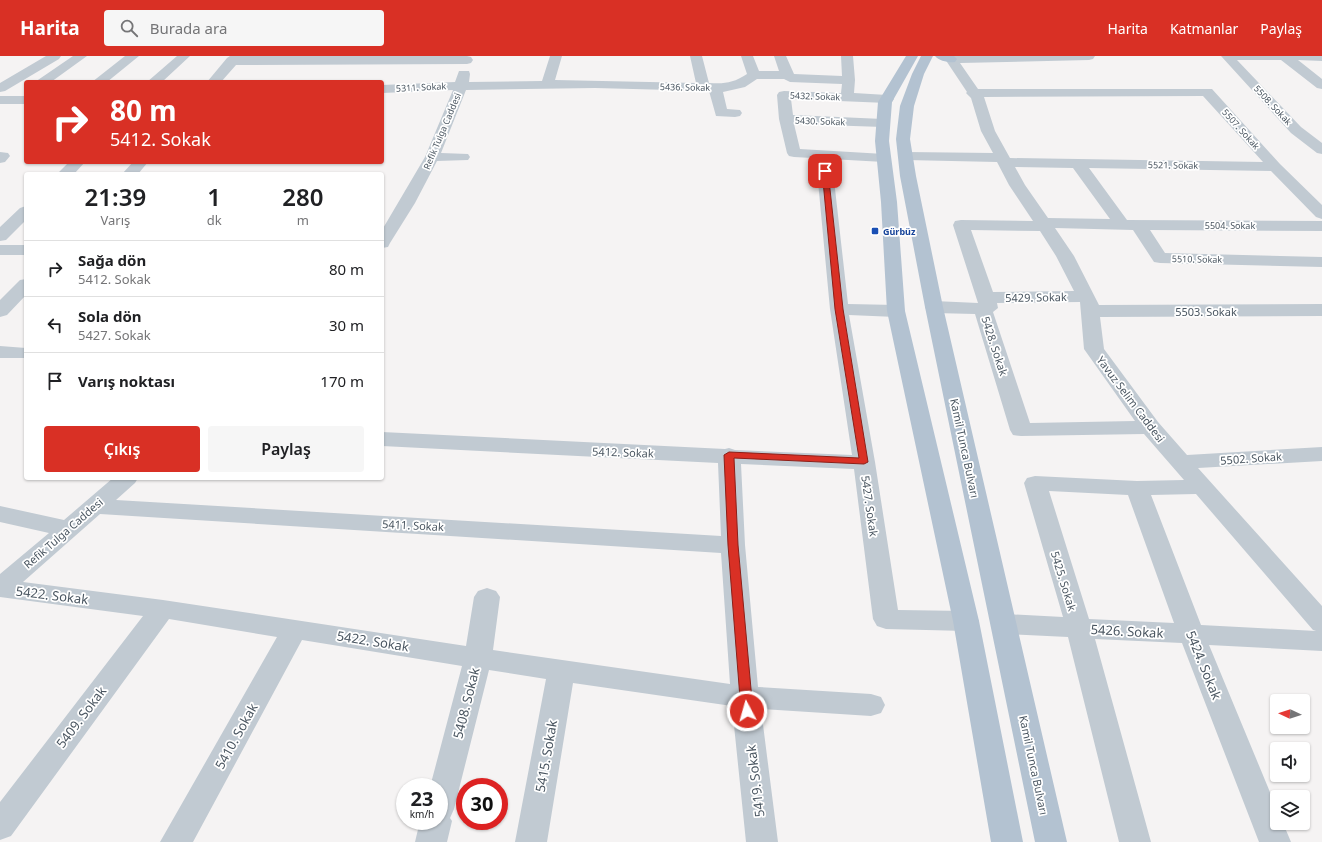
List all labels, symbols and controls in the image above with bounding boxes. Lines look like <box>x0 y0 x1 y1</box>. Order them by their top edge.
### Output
search box <box>104 10 384 46</box>
text: Harita <box>20 15 80 41</box>
icon: search <box>118 17 140 39</box>
text: Burada ara <box>150 18 227 38</box>
text: Harita <box>1107 19 1148 38</box>
text: Katmanlar <box>1170 19 1238 38</box>
text: Paylaş <box>1260 19 1302 38</box>
street label: 5311. Sokak <box>395 79 447 95</box>
street label: 5436. Sokak <box>660 80 710 94</box>
street label: 5508. Sokak <box>1251 82 1295 128</box>
street label: 5432. Sokak <box>790 89 841 103</box>
text: 80 m <box>110 91 177 129</box>
street label: Refik Tulga Caddesi <box>420 91 464 171</box>
icon: right <box>44 96 96 148</box>
street label: 5507. Sokak <box>1219 106 1263 152</box>
street label: 5430. Sokak <box>795 114 846 128</box>
text: 5412. Sokak <box>110 127 211 151</box>
pin <box>808 154 842 188</box>
street label: 5521. Sokak <box>1148 158 1198 172</box>
icon: arrive <box>814 160 836 182</box>
text: 21:39 <box>85 180 146 213</box>
text: 1 <box>207 180 221 213</box>
text: 280 <box>282 180 323 213</box>
text: Varış <box>100 211 130 229</box>
text: dk <box>207 211 222 229</box>
text: m <box>297 211 309 229</box>
street label: 5504. Sokak <box>1205 219 1255 232</box>
place label: Gürbüz <box>883 225 916 238</box>
marker: Gürbüz <box>870 226 880 236</box>
text: Sağa dön <box>78 250 146 270</box>
street label: 5510. Sokak <box>1172 252 1222 266</box>
icon: right <box>44 258 66 280</box>
text: 80 m <box>329 259 364 279</box>
text: 5412. Sokak <box>78 270 151 288</box>
street label: 5429. Sokak <box>1005 289 1067 305</box>
street label: 5503. Sokak <box>1175 304 1237 319</box>
text: Sola dön <box>78 306 142 326</box>
icon: left <box>44 314 66 336</box>
street label: 5428. Sokak <box>978 314 1012 378</box>
text: 30 m <box>329 315 364 335</box>
text: 5427. Sokak <box>78 326 151 344</box>
street label: Yavuz Selim Caddesi <box>1094 353 1168 445</box>
icon: arrive <box>44 370 66 392</box>
text: Varış noktası <box>78 371 175 391</box>
text: 170 m <box>320 371 364 391</box>
street label: Kamil Tunca Bulvarı <box>947 397 983 499</box>
button: Çıkış <box>44 426 200 472</box>
button: Paylaş <box>208 426 364 472</box>
street label: 5412. Sokak <box>592 443 654 461</box>
street label: 5502. Sokak <box>1220 448 1282 468</box>
street label: 5427. Sokak <box>858 474 882 538</box>
street label: Refik Tulga Caddesi <box>20 494 106 572</box>
street label: 5411. Sokak <box>382 516 444 534</box>
street label: 5425. Sokak <box>1048 549 1080 613</box>
street label: 5422. Sokak <box>15 582 89 608</box>
street label: 5426. Sokak <box>1090 620 1164 642</box>
street label: 5422. Sokak <box>336 626 410 656</box>
street label: 5424. Sokak <box>1182 628 1226 702</box>
street label: 5408. Sokak <box>448 665 484 740</box>
street label: 5409. Sokak <box>52 682 110 751</box>
position arrow <box>726 690 768 732</box>
north arrow <box>1270 694 1310 734</box>
map controls <box>1270 694 1310 830</box>
street label: 5410. Sokak <box>210 700 262 772</box>
street label: Kamil Tunca Bulvarı <box>1016 714 1052 816</box>
street label: 5415. Sokak <box>531 719 561 793</box>
button: sound <box>1270 742 1310 782</box>
street label: 5419. Sokak <box>742 744 768 818</box>
speed limit sign: 30 <box>456 778 508 830</box>
text: 23 <box>411 785 433 812</box>
button: layers <box>1270 790 1310 830</box>
text: km/h <box>410 807 434 821</box>

